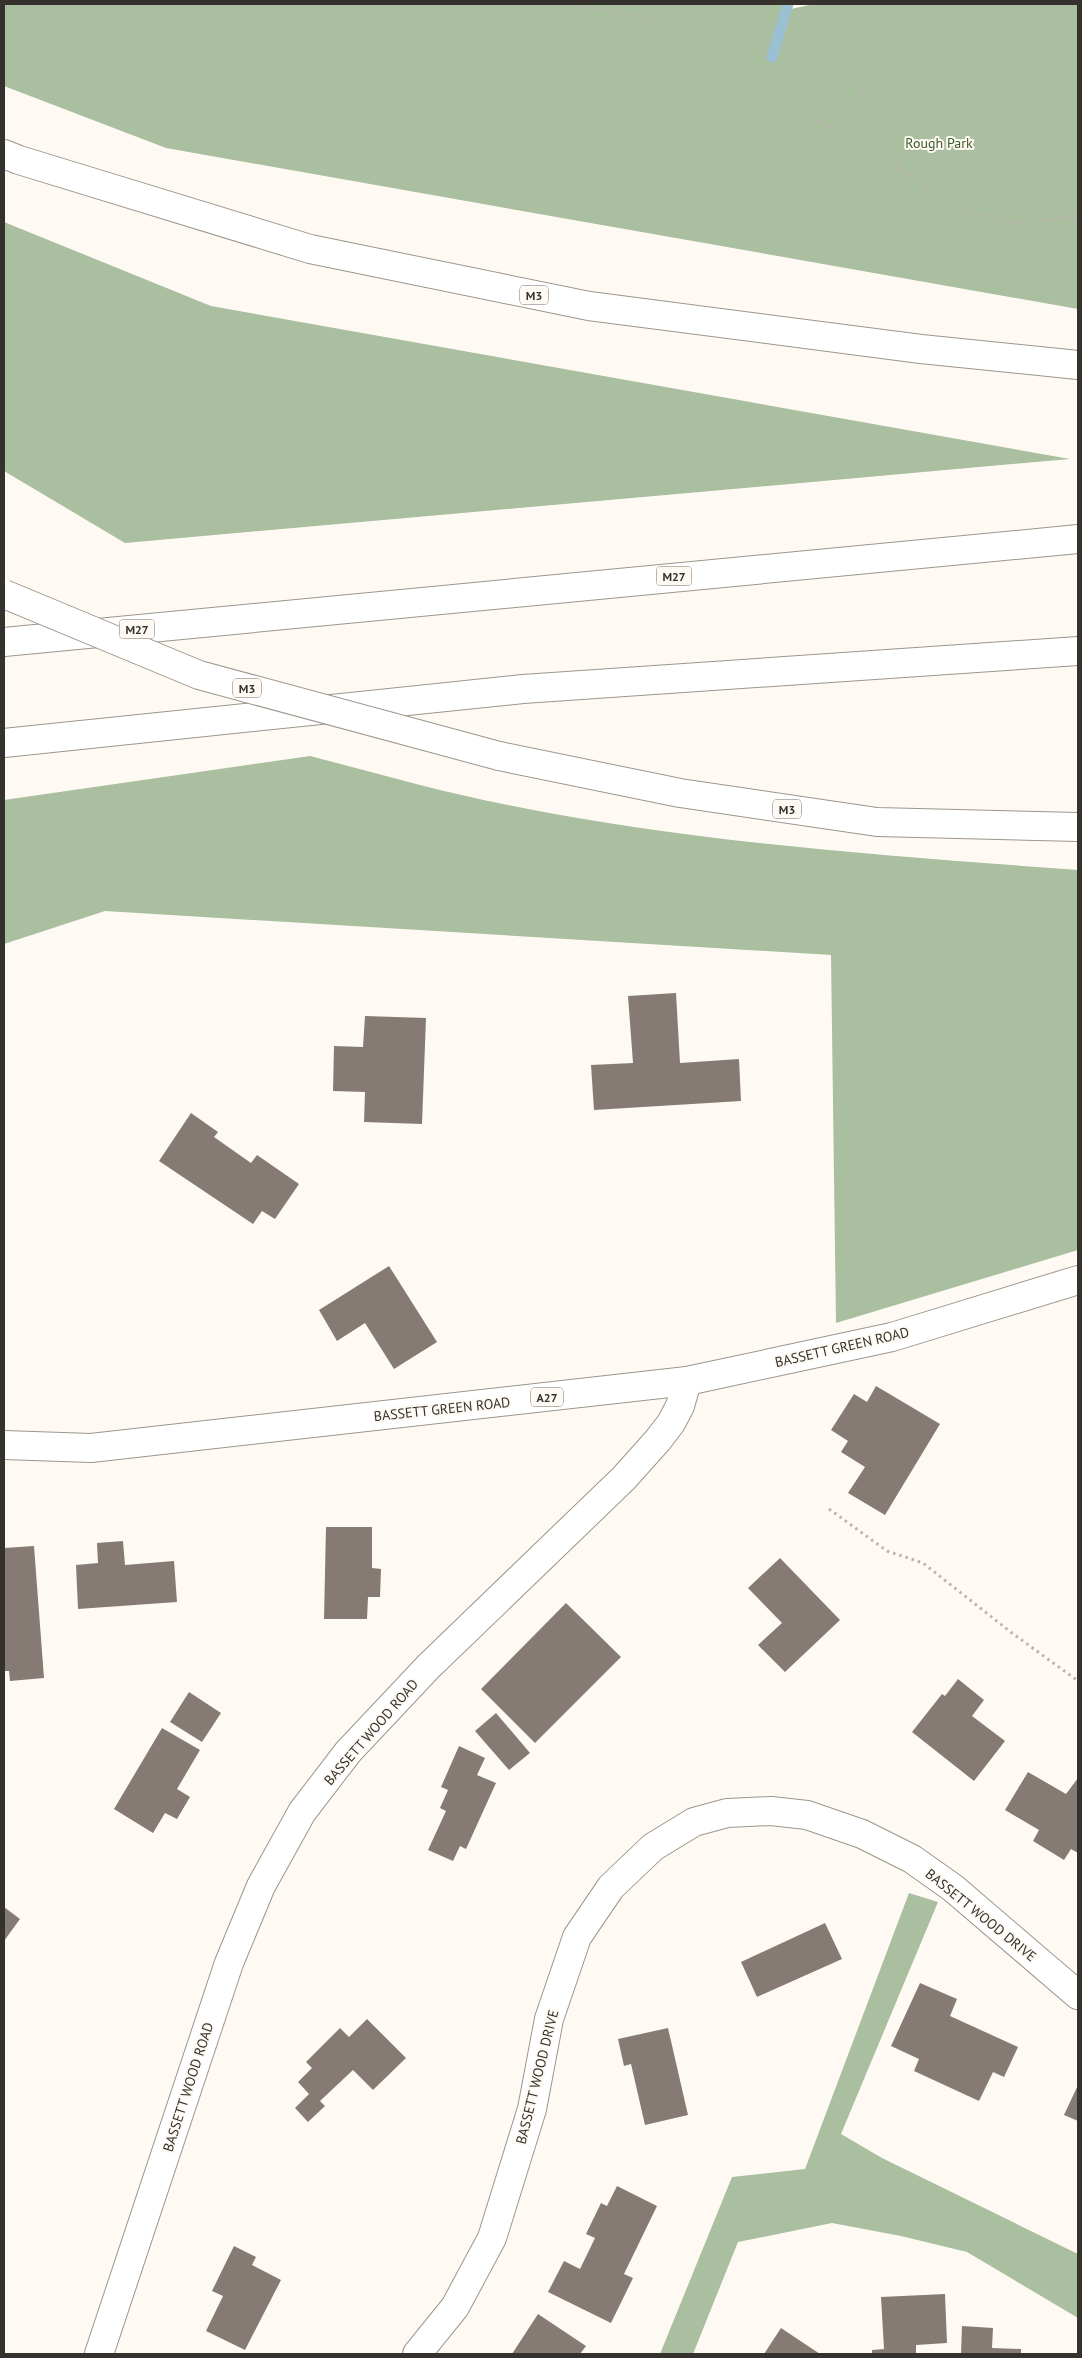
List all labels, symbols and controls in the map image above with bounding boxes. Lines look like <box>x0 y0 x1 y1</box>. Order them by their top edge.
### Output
park label: Rough Park <box>905 134 973 152</box>
road number: M3 <box>520 286 548 304</box>
road number: M27 <box>656 566 692 586</box>
road number: M27 <box>120 620 154 638</box>
road number: M3 <box>233 678 261 698</box>
road number: M3 <box>773 800 801 819</box>
street label: BASSETT GREEN ROAD <box>773 1323 911 1371</box>
road number: A27 <box>531 1388 563 1406</box>
street label: BASSETT GREEN ROAD <box>373 1393 511 1425</box>
street label: BASSETT WOOD ROAD <box>320 1675 422 1789</box>
street label: BASSETT WOOD DRIVE <box>922 1865 1040 1965</box>
street label: BASSETT WOOD DRIVE <box>512 2008 562 2146</box>
street label: BASSETT WOOD ROAD <box>159 2020 217 2154</box>

